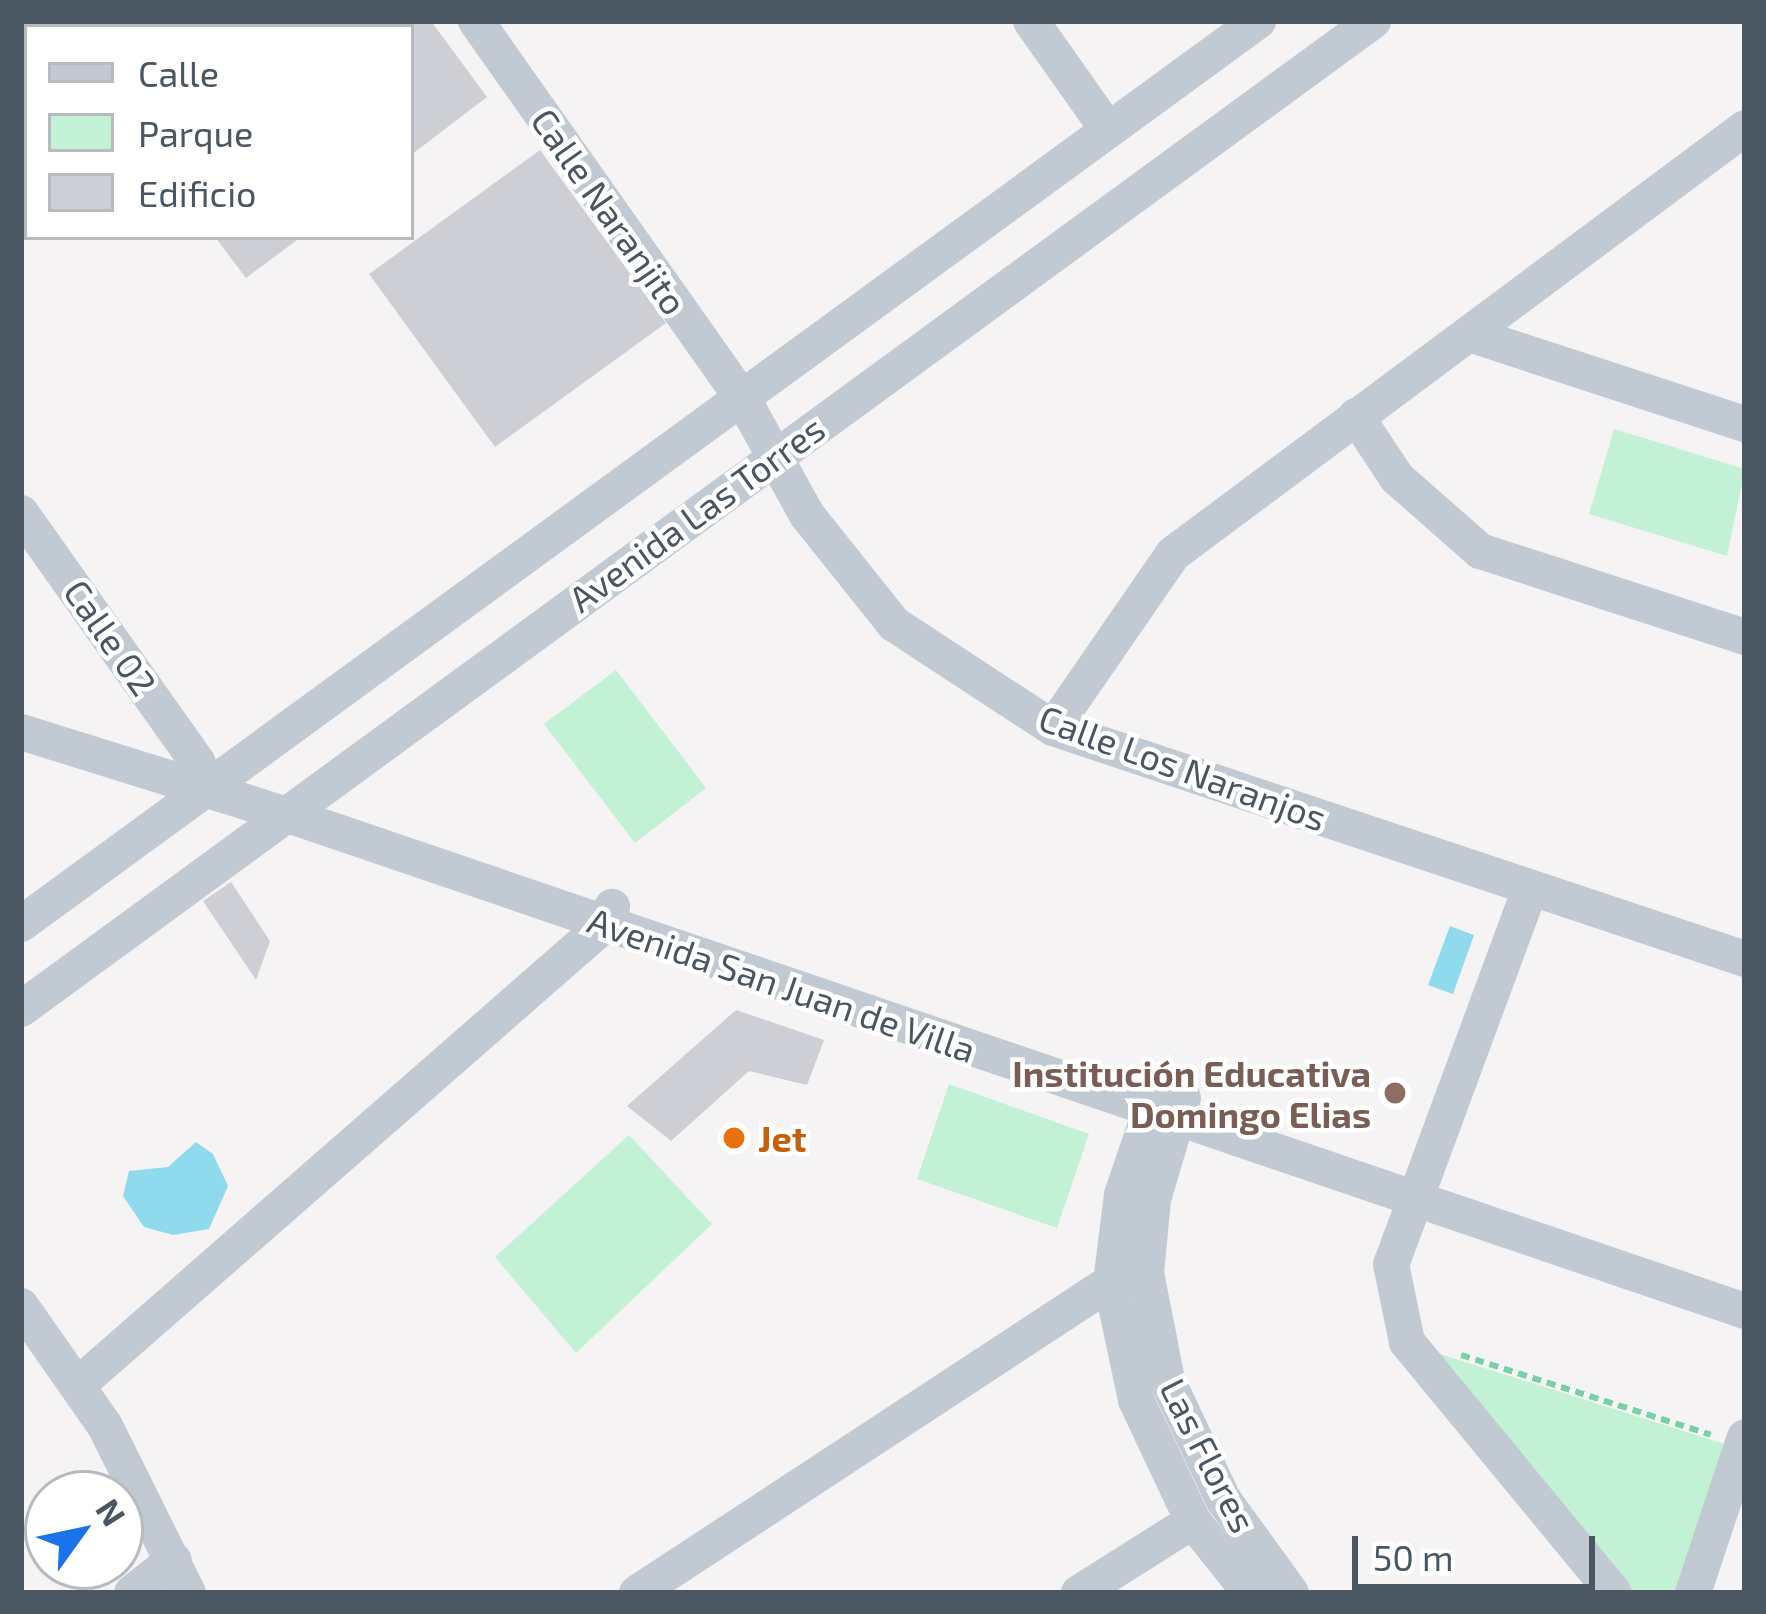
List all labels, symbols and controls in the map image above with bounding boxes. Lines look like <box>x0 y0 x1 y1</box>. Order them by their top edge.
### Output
legend <box>24 24 414 240</box>
text: Calle <box>138 51 219 94</box>
street label: Calle Naranjito <box>523 100 697 322</box>
text: Parque <box>138 111 253 154</box>
text: Edificio <box>138 171 257 214</box>
street label: Avenida Las Torres <box>559 406 833 620</box>
street label: Calle 02 <box>56 571 166 703</box>
street label: Calle Los Naranjos <box>1034 695 1332 839</box>
street label: Avenida San Juan de Villa <box>582 897 982 1071</box>
place label: Institución Educativa Domingo Elias <box>1012 1050 1371 1135</box>
marker: Institución Educativa Domingo Elias <box>1382 1080 1408 1106</box>
place label: Jet <box>758 1116 806 1160</box>
marker: Jet <box>721 1125 747 1151</box>
street label: Las Flores <box>1152 1371 1266 1539</box>
north arrow <box>24 1470 144 1590</box>
text: N <box>88 1491 135 1533</box>
scale bar <box>1358 1512 1601 1586</box>
text: 50 m <box>1373 1535 1454 1578</box>

